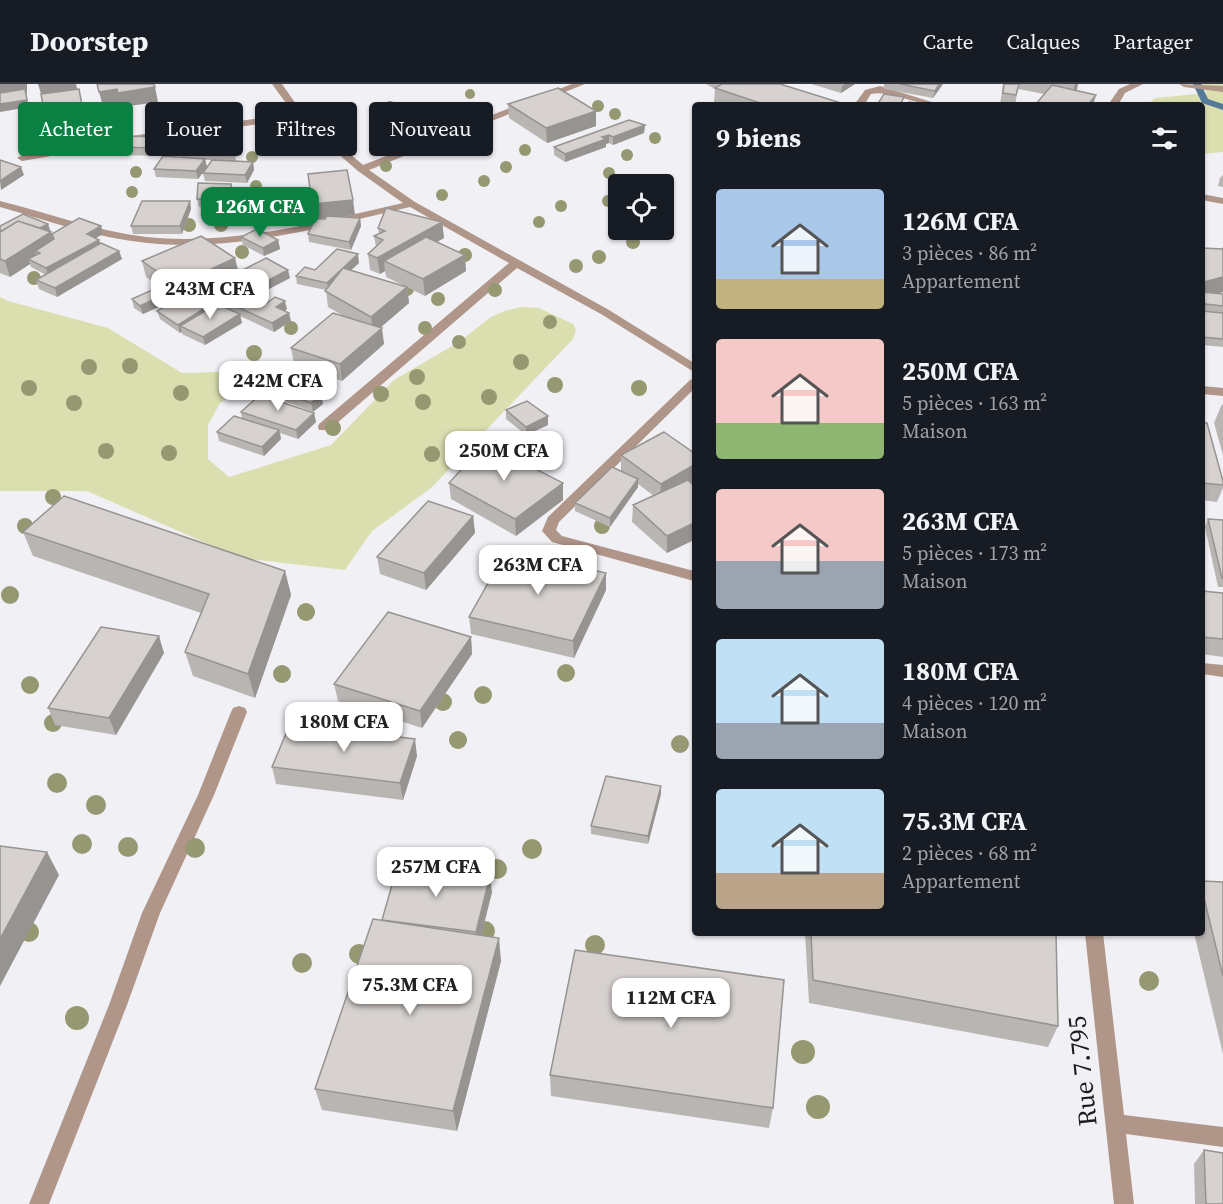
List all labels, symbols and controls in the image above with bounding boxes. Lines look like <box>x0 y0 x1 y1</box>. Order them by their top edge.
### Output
text: Doorstep <box>30 22 148 60</box>
text: Carte <box>923 27 973 56</box>
text: Calques <box>1006 27 1080 56</box>
text: Partager <box>1113 27 1193 56</box>
chip: Acheter <box>18 102 133 156</box>
chip: Louer <box>145 102 243 156</box>
chip: Filtres <box>255 102 357 156</box>
chip: Nouveau <box>369 102 493 156</box>
text: 9 biens <box>716 120 801 156</box>
icon: filters <box>1148 122 1181 155</box>
map controls <box>608 174 674 240</box>
button: locate <box>608 174 674 240</box>
pin: 126M CFA <box>198 187 322 238</box>
text: 126M CFA <box>215 192 305 220</box>
text: 126M CFA <box>902 203 1019 239</box>
icon: home <box>764 213 836 285</box>
text: 3 pièces · 86 m² <box>902 239 1037 267</box>
text: Appartement <box>902 267 1020 295</box>
pin: 243M CFA <box>148 269 272 320</box>
text: 243M CFA <box>165 274 255 302</box>
text: 250M CFA <box>902 353 1019 389</box>
pin: 242M CFA <box>216 361 340 412</box>
icon: home <box>764 363 836 435</box>
text: 242M CFA <box>233 366 323 394</box>
text: 5 pièces · 163 m² <box>902 389 1047 417</box>
text: Maison <box>902 417 968 445</box>
pin: 250M CFA <box>442 431 566 482</box>
text: 250M CFA <box>459 436 549 464</box>
text: 263M CFA <box>902 503 1019 539</box>
icon: home <box>764 513 836 585</box>
text: 5 pièces · 173 m² <box>902 539 1047 567</box>
pin: 263M CFA <box>476 545 600 596</box>
text: 263M CFA <box>493 550 583 578</box>
text: Maison <box>902 567 968 595</box>
text: 180M CFA <box>902 653 1019 689</box>
icon: home <box>764 663 836 735</box>
text: 4 pièces · 120 m² <box>902 689 1047 717</box>
pin: 180M CFA <box>282 702 406 753</box>
text: 180M CFA <box>299 707 389 735</box>
text: Maison <box>902 717 968 745</box>
text: 75.3M CFA <box>902 803 1027 839</box>
icon: home <box>764 813 836 885</box>
text: 2 pièces · 68 m² <box>902 839 1037 867</box>
pin: 257M CFA <box>374 847 498 898</box>
text: 257M CFA <box>391 852 481 880</box>
text: Appartement <box>902 867 1020 895</box>
pin: 75.3M CFA <box>341 965 479 1016</box>
text: 75.3M CFA <box>362 970 458 998</box>
pin: 112M CFA <box>609 978 733 1029</box>
text: 112M CFA <box>626 983 716 1011</box>
street label: Rue 7.795 <box>1058 1014 1106 1128</box>

